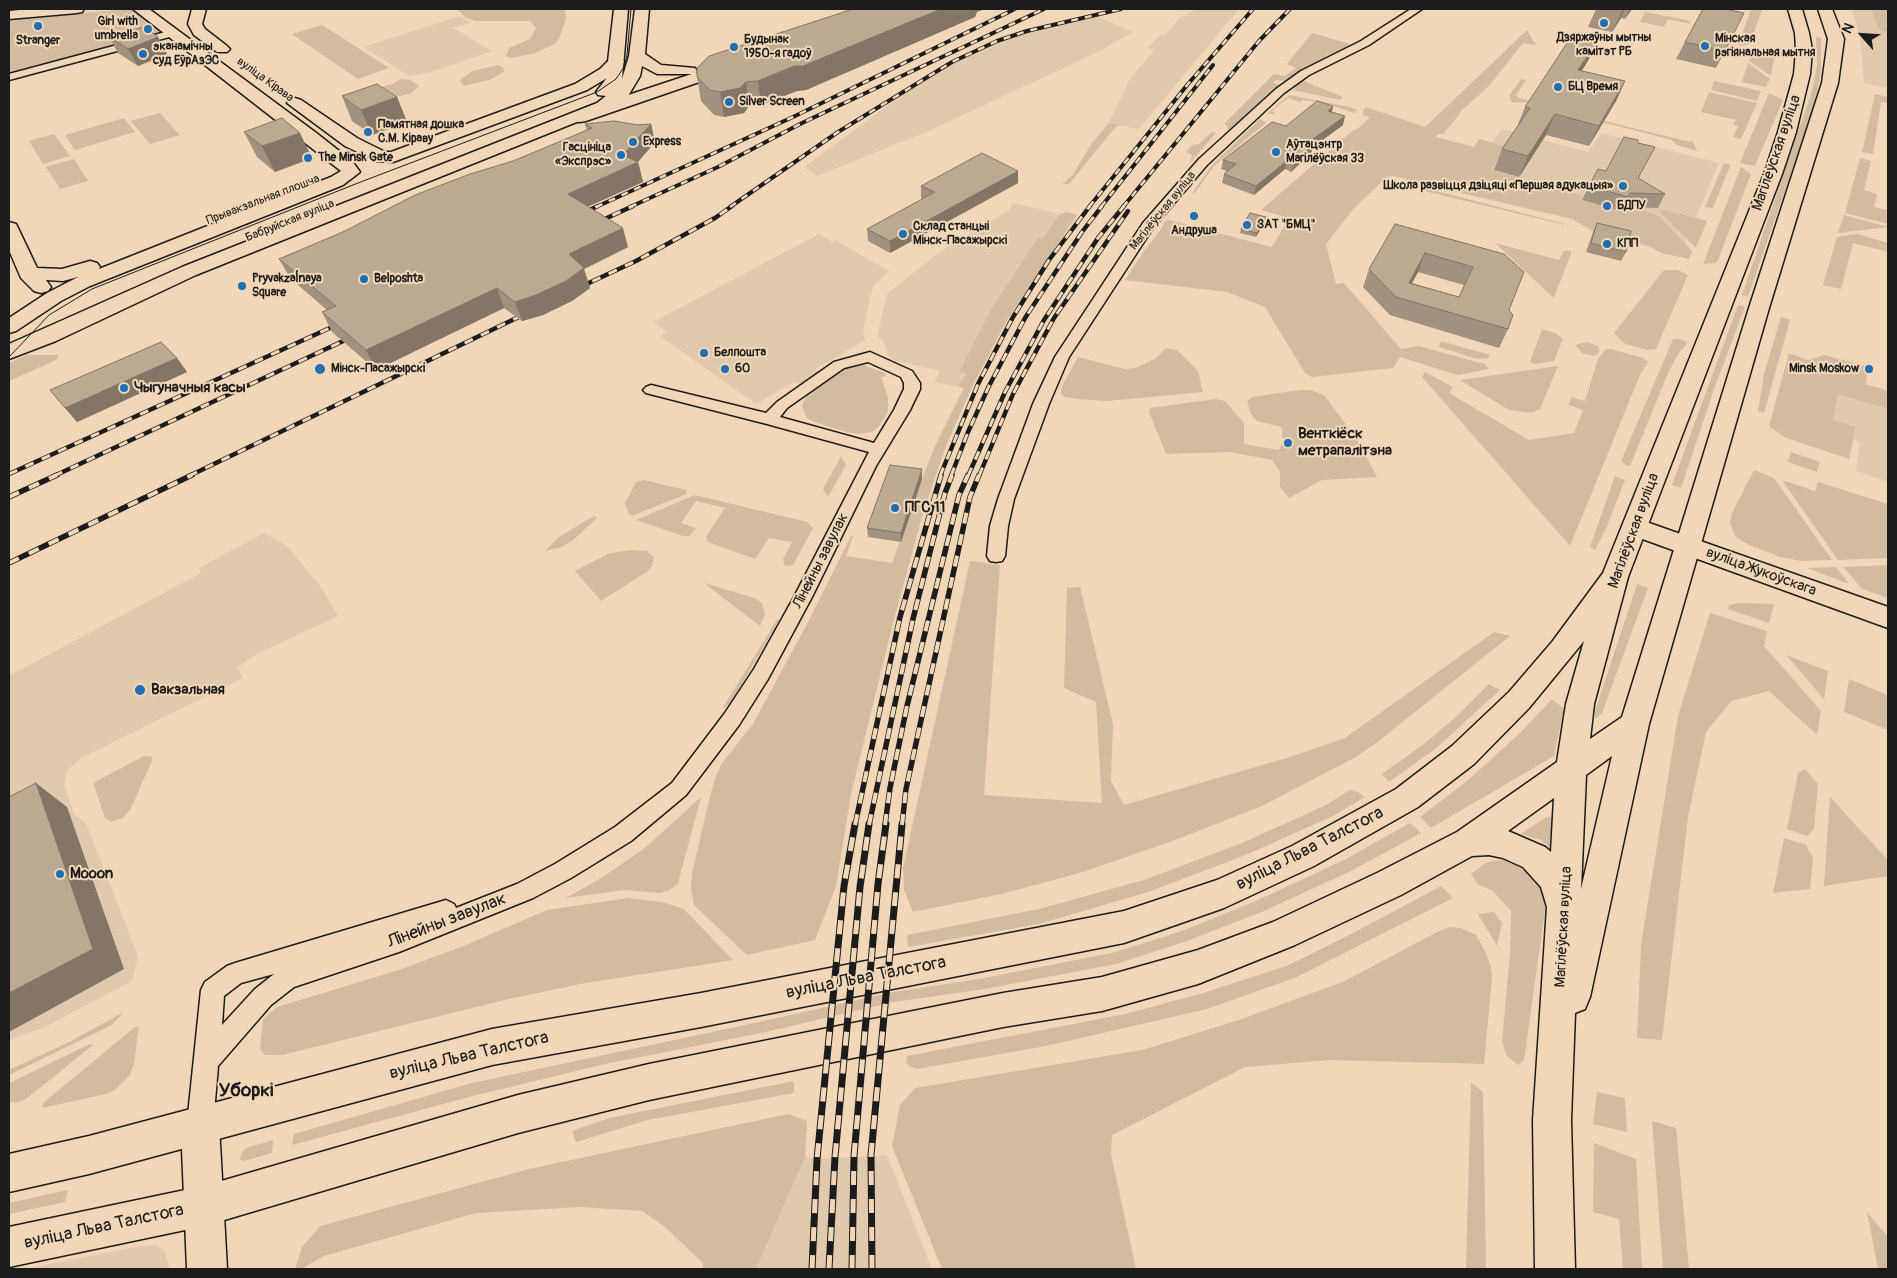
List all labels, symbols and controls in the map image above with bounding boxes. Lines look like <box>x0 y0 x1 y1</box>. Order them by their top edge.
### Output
north arrow <box>1837 10 1887 60</box>
place label: Girl with umbrella <box>95 15 138 43</box>
marker: Дзяржаўны мытны камітэт РБ <box>1598 17 1610 29</box>
marker: Stranger <box>32 20 44 32</box>
text: N <box>1838 20 1858 36</box>
marker: Girl with umbrella <box>142 23 154 35</box>
place label: Дзяржаўны мытны камітэт РБ <box>1557 31 1651 59</box>
place label: Мінская рэгіянальная мытня <box>1715 32 1815 60</box>
place label: Будынак 1950-я гадоў <box>744 33 811 61</box>
place label: Stranger <box>16 34 60 48</box>
place label: эканамічны суд ЕўрАзЭС <box>153 40 219 68</box>
marker: Мінская рэгіянальная мытня <box>1699 40 1711 52</box>
marker: Будынак 1950-я гадоў <box>728 41 740 53</box>
marker: эканамічны суд ЕўрАзЭС <box>137 48 149 60</box>
street label: вуліца Кірава <box>234 54 296 106</box>
place label: БЦ Время <box>1568 80 1618 94</box>
marker: БЦ Время <box>1552 81 1564 93</box>
street label: Магілёўская вуліца <box>1749 93 1805 213</box>
place label: Silver Screen <box>739 95 805 109</box>
marker: Silver Screen <box>723 96 735 108</box>
place label: Памятная дошка С.М. Кіраву <box>378 118 464 146</box>
marker: Памятная дошка С.М. Кіраву <box>362 126 374 138</box>
place label: Express <box>643 135 681 149</box>
marker: Express <box>627 136 639 148</box>
place label: Аўтацэнтр Магілёўская 33 <box>1286 138 1364 166</box>
place label: Гасцініца «Экспрэс» <box>555 141 611 169</box>
marker: Аўтацэнтр Магілёўская 33 <box>1270 146 1282 158</box>
marker: Гасцініца «Экспрэс» <box>615 149 627 161</box>
place label: The Minsk Gate <box>318 151 393 165</box>
marker: The Minsk Gate <box>302 152 314 164</box>
street label: Магілёўская вуліца <box>1127 169 1199 253</box>
street label: Прывакзальная плошча <box>204 172 322 228</box>
place label: Школа развіцця дзіцяці «Першая адукацыя» <box>1383 179 1613 193</box>
marker: Школа развіцця дзіцяці «Першая адукацыя» <box>1617 180 1629 192</box>
street label: Бабруйская вуліца <box>243 197 337 245</box>
place label: БДПУ <box>1617 199 1646 213</box>
marker: БДПУ <box>1601 200 1613 212</box>
marker: Андруша <box>1188 210 1200 222</box>
place label: ЗАТ "БМЦ" <box>1257 218 1315 232</box>
marker: ЗАТ "БМЦ" <box>1241 219 1253 231</box>
place label: Склад станцыі Мінск-Пасажырскі <box>913 220 1007 248</box>
place label: Андруша <box>1171 224 1217 238</box>
marker: Склад станцыі Мінск-Пасажырскі <box>897 228 909 240</box>
place label: КПП <box>1617 237 1638 251</box>
marker: КПП <box>1601 238 1613 250</box>
place label: Pryvakzaĺnaya Square <box>252 272 322 300</box>
place label: Belposhta <box>374 272 423 286</box>
marker: Belposhta <box>358 273 370 285</box>
marker: Pryvakzaĺnaya Square <box>236 280 248 292</box>
place label: Белпошта <box>714 346 766 360</box>
marker: Белпошта <box>698 347 710 359</box>
marker: Мінск-Пасажырскі <box>313 362 327 376</box>
place label: Мінск-Пасажырскі <box>331 362 425 376</box>
place label: 60 <box>735 362 750 376</box>
place label: Minsk Moskow <box>1789 362 1859 376</box>
marker: 60 <box>719 363 731 375</box>
marker: Minsk Moskow <box>1863 363 1875 375</box>
place label: Чыгуначныя касы <box>134 379 246 397</box>
marker: Чыгуначныя касы <box>118 382 130 394</box>
place label: Венткіёск метрапалітэна <box>1298 425 1392 460</box>
marker: Венткіёск метрапалітэна <box>1282 437 1294 449</box>
street label: Магілёўская вуліца <box>1605 471 1663 591</box>
place label: ПГС 11 <box>905 499 945 517</box>
marker: ПГС 11 <box>889 502 901 514</box>
street label: Лінейны завулак <box>789 510 853 612</box>
street label: вуліца Жукоўскага <box>1703 544 1819 600</box>
place label: Вакзальная <box>151 681 225 699</box>
marker: Вакзальная <box>133 683 147 697</box>
street label: вуліца Льва Талстога <box>1233 802 1387 896</box>
place label: Mooon <box>70 865 113 883</box>
street label: Магілёўская вуліца <box>1552 866 1576 988</box>
marker: Mooon <box>54 868 66 880</box>
street label: Лінейны завулак <box>384 888 510 954</box>
street label: вуліца Льва Талстога <box>784 952 948 1004</box>
street label: вуліца Льва Талстога <box>387 1027 551 1085</box>
district label: Уборкі <box>219 1080 273 1102</box>
street label: вуліца Льва Талстога <box>22 1200 186 1254</box>

